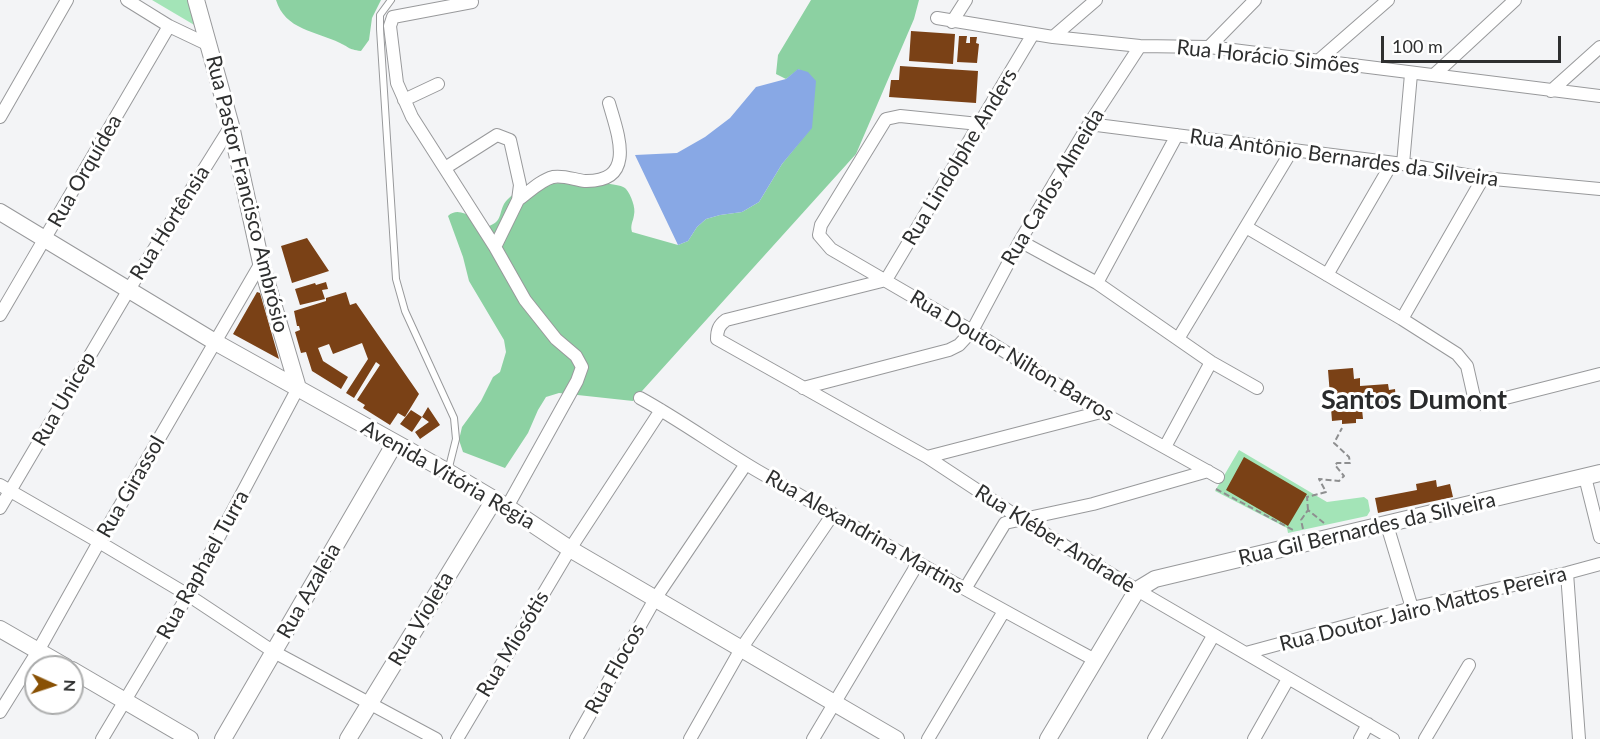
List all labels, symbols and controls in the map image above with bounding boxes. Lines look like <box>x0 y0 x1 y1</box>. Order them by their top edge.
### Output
scale bar <box>1384 24 1564 62</box>
street label: Rua Horácio Simões <box>1175 35 1361 79</box>
text: 100 m <box>1392 35 1443 57</box>
street label: Rua Pastor Francisco Ambrósio <box>200 53 294 335</box>
street label: Rua Lindolphe Anders <box>897 64 1023 250</box>
street label: Rua Carlos Almeida <box>996 104 1110 270</box>
street label: Rua Orquídea <box>43 110 127 232</box>
street label: Rua Antônio Bernardes da Silveira <box>1188 124 1500 192</box>
street label: Rua Hortênsia <box>125 161 215 285</box>
street label: Rua Doutor Nilton Barros <box>905 285 1119 427</box>
street label: Rua Unicep <box>27 347 101 451</box>
district label: Santos Dumont <box>1321 384 1507 416</box>
street label: Avenida Vitória Régia <box>357 415 539 535</box>
street label: Rua Girassol <box>92 432 170 542</box>
street label: Rua Alexandrina Martins <box>761 465 969 599</box>
street label: Rua Kléber Andrade <box>970 479 1140 599</box>
street label: Rua Raphael Turra <box>152 486 254 644</box>
street label: Rua Gil Bernardes da Silveira <box>1236 487 1498 571</box>
street label: Rua Azaleia <box>272 539 346 643</box>
street label: Rua Doutor Jairo Mattos Pereira <box>1277 561 1569 657</box>
street label: Rua Violeta <box>383 567 459 671</box>
street label: Rua Miosótis <box>471 586 555 702</box>
street label: Rua Flocos <box>580 619 650 719</box>
north arrow <box>24 655 84 715</box>
text: N <box>61 679 80 693</box>

